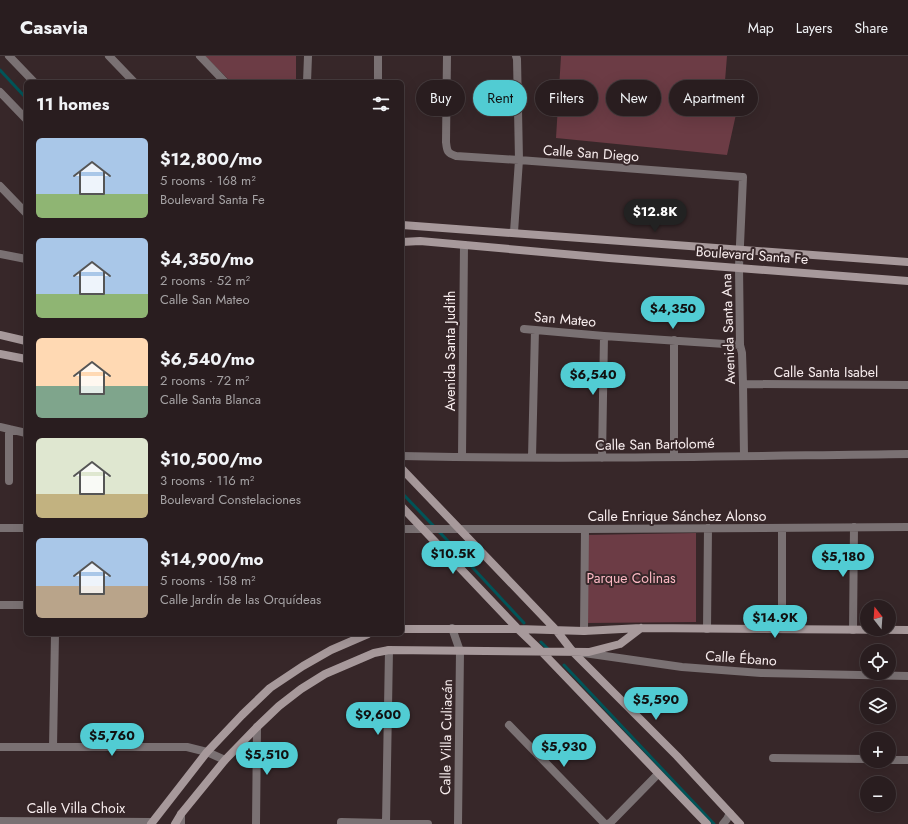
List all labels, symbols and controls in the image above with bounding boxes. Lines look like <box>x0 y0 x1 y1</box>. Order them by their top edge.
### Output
text: Casavia <box>20 14 88 41</box>
text: Map <box>748 18 774 38</box>
text: Layers <box>796 18 832 38</box>
text: Share <box>854 18 888 38</box>
chip: Buy <box>416 80 465 116</box>
chip: Rent <box>473 80 527 116</box>
chip: Filters <box>535 80 598 116</box>
chip: New <box>606 80 661 116</box>
chip: Apartment <box>669 80 758 116</box>
text: 11 homes <box>36 92 110 116</box>
icon: filters <box>370 93 392 115</box>
street label: Calle San Diego <box>542 140 640 166</box>
text: $12,800/mo <box>160 147 262 171</box>
icon: home <box>68 154 116 202</box>
text: 5 rooms · 168 m² <box>160 171 256 190</box>
text: Boulevard Santa Fe <box>160 190 265 209</box>
pin: $12.8K <box>622 199 688 233</box>
text: $12.8K <box>633 202 677 221</box>
street label: Boulevard Santa Fe <box>695 241 809 269</box>
text: $4,350/mo <box>160 247 254 271</box>
icon: home <box>68 254 116 302</box>
text: 2 rooms · 52 m² <box>160 271 250 290</box>
street label: Avenida Santa Ana <box>716 273 740 385</box>
text: Calle San Mateo <box>160 290 250 309</box>
street label: Avenida Santa Judith <box>440 291 460 411</box>
pin: $4,350 <box>640 296 706 330</box>
text: $4,350 <box>650 299 696 318</box>
street label: San Mateo <box>533 306 597 332</box>
text: $6,540/mo <box>160 347 255 371</box>
icon: home <box>68 354 116 402</box>
pin: $6,540 <box>560 362 626 396</box>
street label: Calle Santa Isabel <box>774 362 878 382</box>
text: $6,540 <box>569 365 617 384</box>
text: 2 rooms · 72 m² <box>160 371 250 390</box>
text: Calle Santa Blanca <box>160 390 261 409</box>
street label: Calle San Bartolomé <box>595 433 715 455</box>
text: $10,500/mo <box>160 447 263 471</box>
icon: home <box>68 454 116 502</box>
text: 3 rooms · 116 m² <box>160 471 254 490</box>
text: Boulevard Constelaciones <box>160 490 301 509</box>
street label: Calle Enrique Sánchez Alonso <box>588 506 767 526</box>
pin: $10.5K <box>420 541 486 575</box>
text: $10.5K <box>431 544 475 563</box>
pin: $5,180 <box>810 544 876 578</box>
text: $14,900/mo <box>160 547 264 571</box>
text: $5,180 <box>821 547 865 566</box>
icon: home <box>68 554 116 602</box>
park label: Parque Colinas <box>586 568 676 588</box>
text: 5 rooms · 158 m² <box>160 571 256 590</box>
text: Calle Jardín de las Orquídeas <box>160 590 321 609</box>
north arrow <box>860 600 896 636</box>
map controls <box>860 600 896 812</box>
pin: $14.9K <box>742 605 808 639</box>
text: $14.9K <box>752 608 798 627</box>
button: locate <box>860 644 896 680</box>
street label: Calle Ébano <box>705 646 778 670</box>
street label: Calle Villa Culiacán <box>435 679 457 795</box>
pin: $5,590 <box>623 687 689 721</box>
button: layers <box>860 688 896 724</box>
text: $5,590 <box>633 690 679 709</box>
pin: $9,600 <box>345 702 411 736</box>
text: $9,600 <box>355 705 401 724</box>
pin: $5,760 <box>79 723 145 757</box>
text: $5,760 <box>89 726 135 745</box>
button: + <box>860 732 896 768</box>
pin: $5,930 <box>531 734 597 768</box>
text: $5,930 <box>541 737 587 756</box>
pin: $5,510 <box>234 742 300 776</box>
text: $5,510 <box>245 745 289 764</box>
button: − <box>860 776 896 812</box>
street label: Calle Villa Choix <box>27 798 125 818</box>

